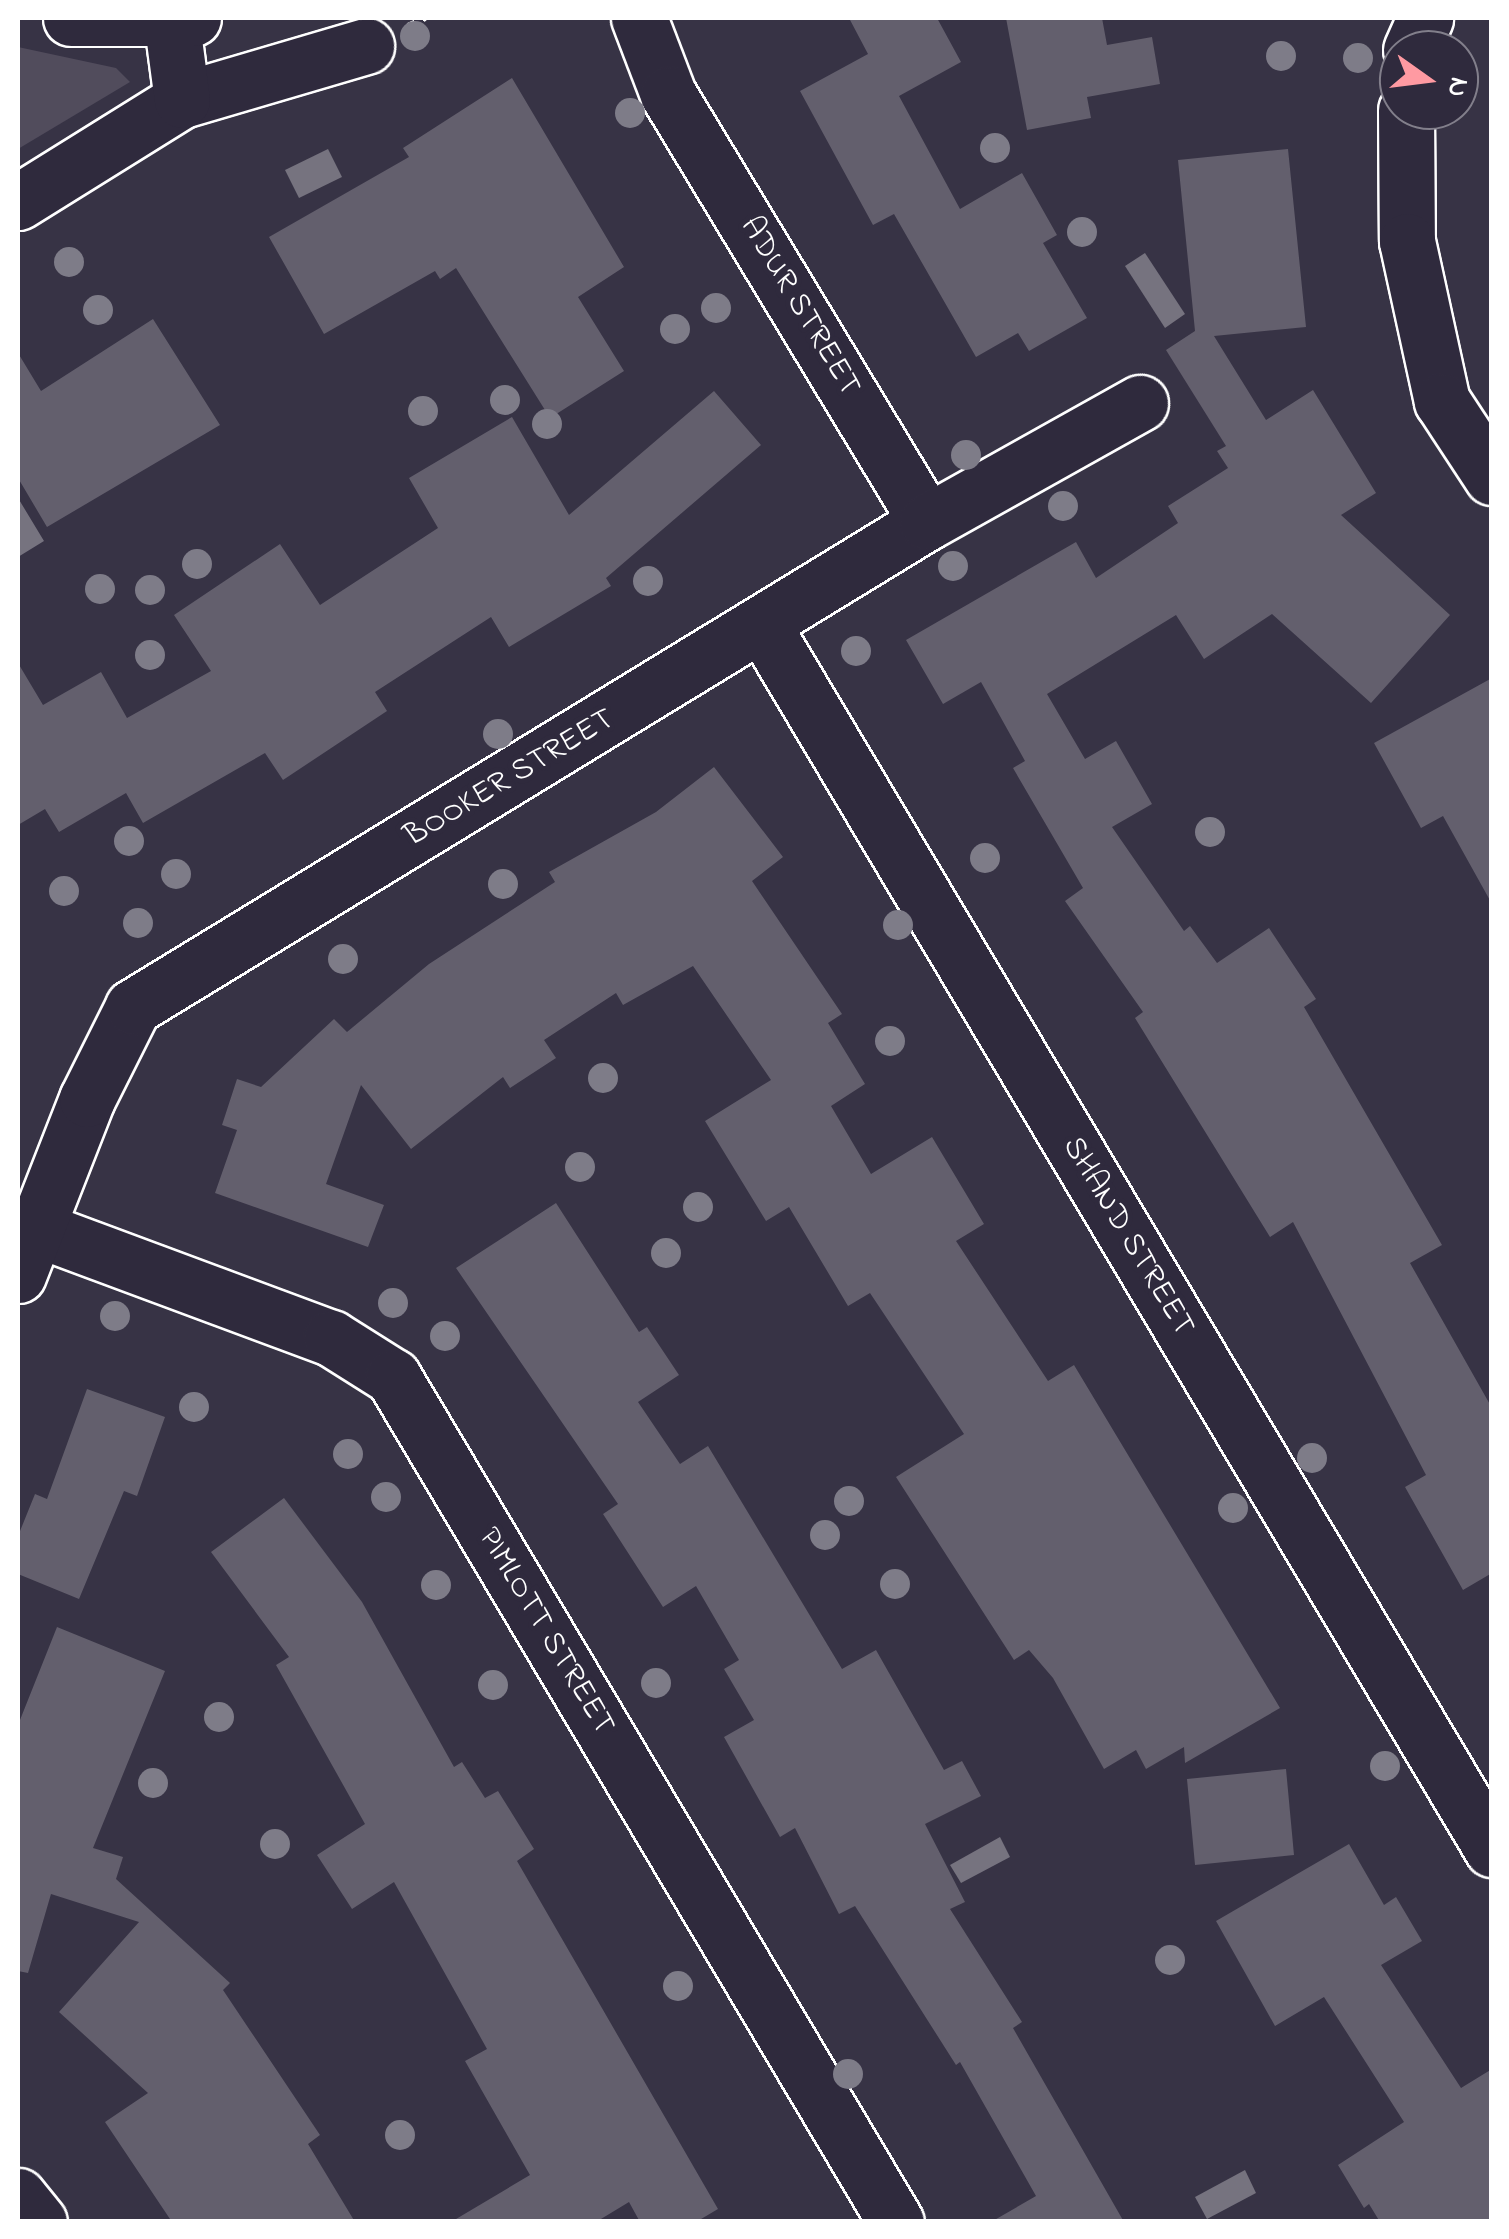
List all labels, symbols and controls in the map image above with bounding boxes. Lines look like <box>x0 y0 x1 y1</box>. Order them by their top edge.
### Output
north arrow <box>1379 30 1479 130</box>
text: N <box>1434 73 1479 101</box>
street label: ADUR STREET <box>730 210 868 404</box>
street label: BOOKER STREET <box>398 701 622 857</box>
street label: SHAND STREET <box>1052 1130 1202 1344</box>
street label: PIMLOTT STREET <box>468 1521 622 1743</box>

